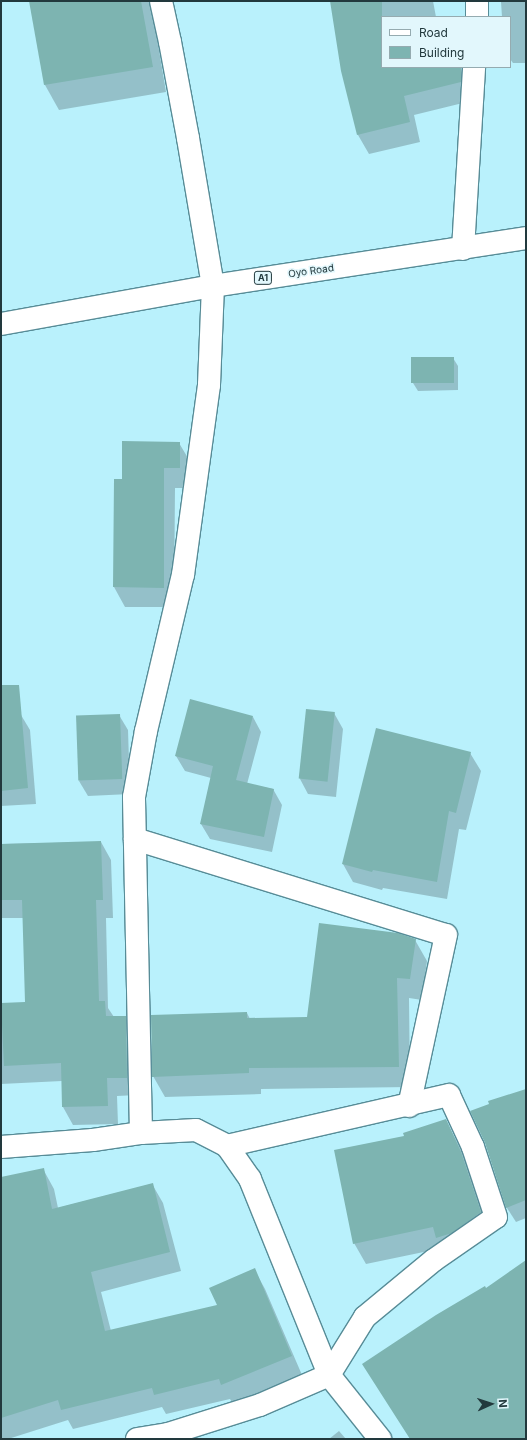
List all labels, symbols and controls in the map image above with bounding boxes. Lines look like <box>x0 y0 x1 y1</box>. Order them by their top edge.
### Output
legend <box>381 16 511 68</box>
text: Road <box>419 25 448 40</box>
text: Building <box>419 45 464 60</box>
street label: Oyo Road <box>287 262 335 280</box>
road number: A1 <box>253 271 273 285</box>
north arrow <box>471 1384 511 1424</box>
text: N <box>496 1399 510 1408</box>

